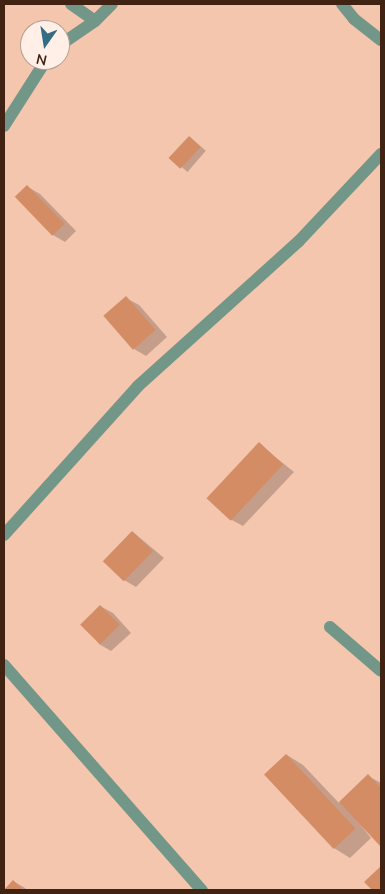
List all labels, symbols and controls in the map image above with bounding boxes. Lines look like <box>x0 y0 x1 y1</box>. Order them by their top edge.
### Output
north arrow <box>20 20 70 70</box>
text: N <box>35 49 49 70</box>

